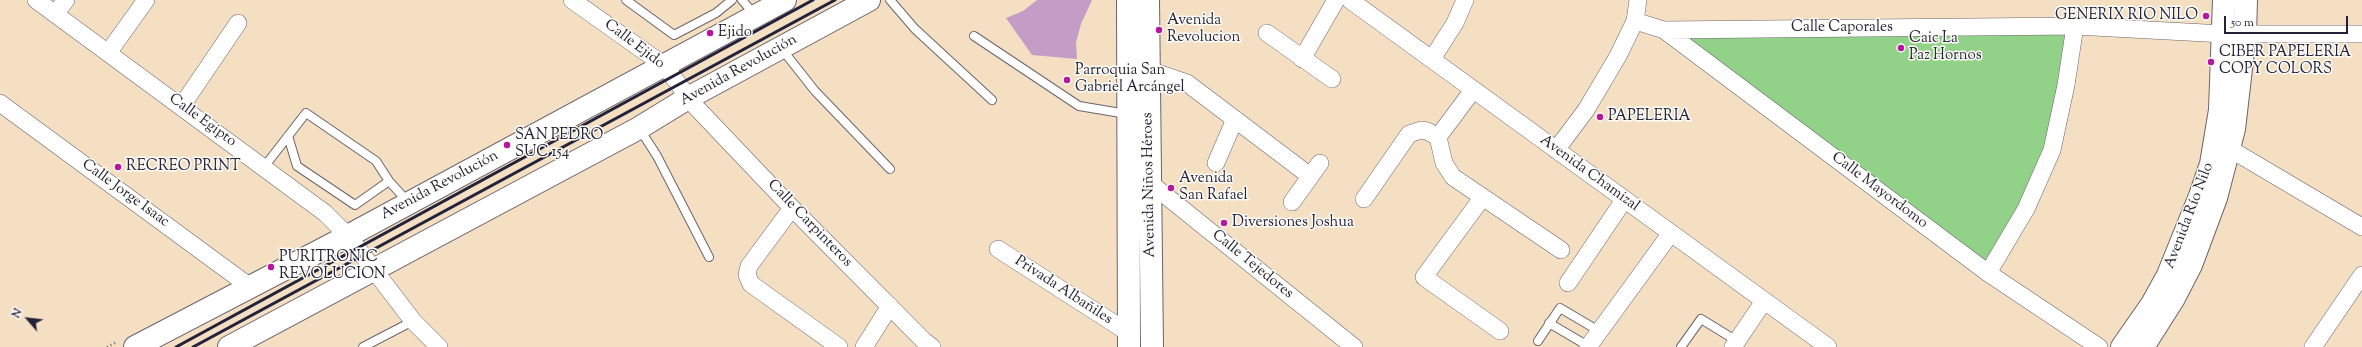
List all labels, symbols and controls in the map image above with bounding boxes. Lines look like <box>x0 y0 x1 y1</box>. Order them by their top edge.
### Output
place label: GENERIX RIO NILO <box>2055 7 2198 25</box>
scale bar <box>2226 8 2350 34</box>
marker: GENERIX RIO NILO <box>2201 11 2211 21</box>
place label: Avenida Revolucion <box>1167 12 1240 47</box>
text: 50 m <box>2231 14 2254 32</box>
street label: Calle Ejido <box>600 16 668 74</box>
street label: Calle Caporales <box>1791 19 1893 37</box>
place label: Ejido <box>718 24 752 42</box>
marker: Avenida Revolucion <box>1154 25 1164 35</box>
marker: Ejido <box>705 28 715 38</box>
place label: Caic La Paz Hornos <box>1909 30 1982 65</box>
street label: Avenida Revolución <box>677 31 801 111</box>
marker: Caic La Paz Hornos <box>1896 43 1906 53</box>
place label: CIBER PAPELERIA COPY COLORS <box>2219 44 2351 79</box>
marker: CIBER PAPELERIA COPY COLORS <box>2206 57 2216 67</box>
place label: Parroquia San Gabriel Arcángel <box>1075 62 1185 97</box>
marker: Parroquia San Gabriel Arcángel <box>1062 75 1072 85</box>
street label: Calle Egipto <box>165 90 239 152</box>
place label: PAPELERIA <box>1608 108 1691 126</box>
street label: Avenida Niños Héroes <box>1140 112 1160 258</box>
marker: PAPELERIA <box>1595 112 1605 122</box>
place label: SAN PEDRO SUC 154 <box>515 127 603 162</box>
street label: Avenida Chamizal <box>1536 132 1642 216</box>
marker: SAN PEDRO SUC 154 <box>502 140 512 150</box>
street label: Avenida Revolución <box>378 147 502 225</box>
street label: Calle Mayordomo <box>1827 149 1931 233</box>
street label: Calle Jorge Isaac <box>78 156 172 232</box>
place label: RECREO PRINT <box>126 158 240 176</box>
street label: Avenida Río Nilo <box>2162 160 2218 272</box>
marker: RECREO PRINT <box>113 162 123 172</box>
place label: Avenida San Rafael <box>1179 170 1248 205</box>
street label: Calle Carpinteros <box>763 177 855 271</box>
marker: Avenida San Rafael <box>1166 183 1176 193</box>
place label: Diversiones Joshua <box>1232 214 1354 232</box>
marker: Diversiones Joshua <box>1219 218 1229 228</box>
street label: Calle Tejedores <box>1208 227 1296 303</box>
place label: PURITRONIC REVOLUCION <box>279 249 386 284</box>
street label: Privada Albañiles <box>1011 253 1115 329</box>
marker: PURITRONIC REVOLUCION <box>266 262 276 272</box>
north arrow <box>8 299 48 339</box>
text: N <box>8 306 27 321</box>

